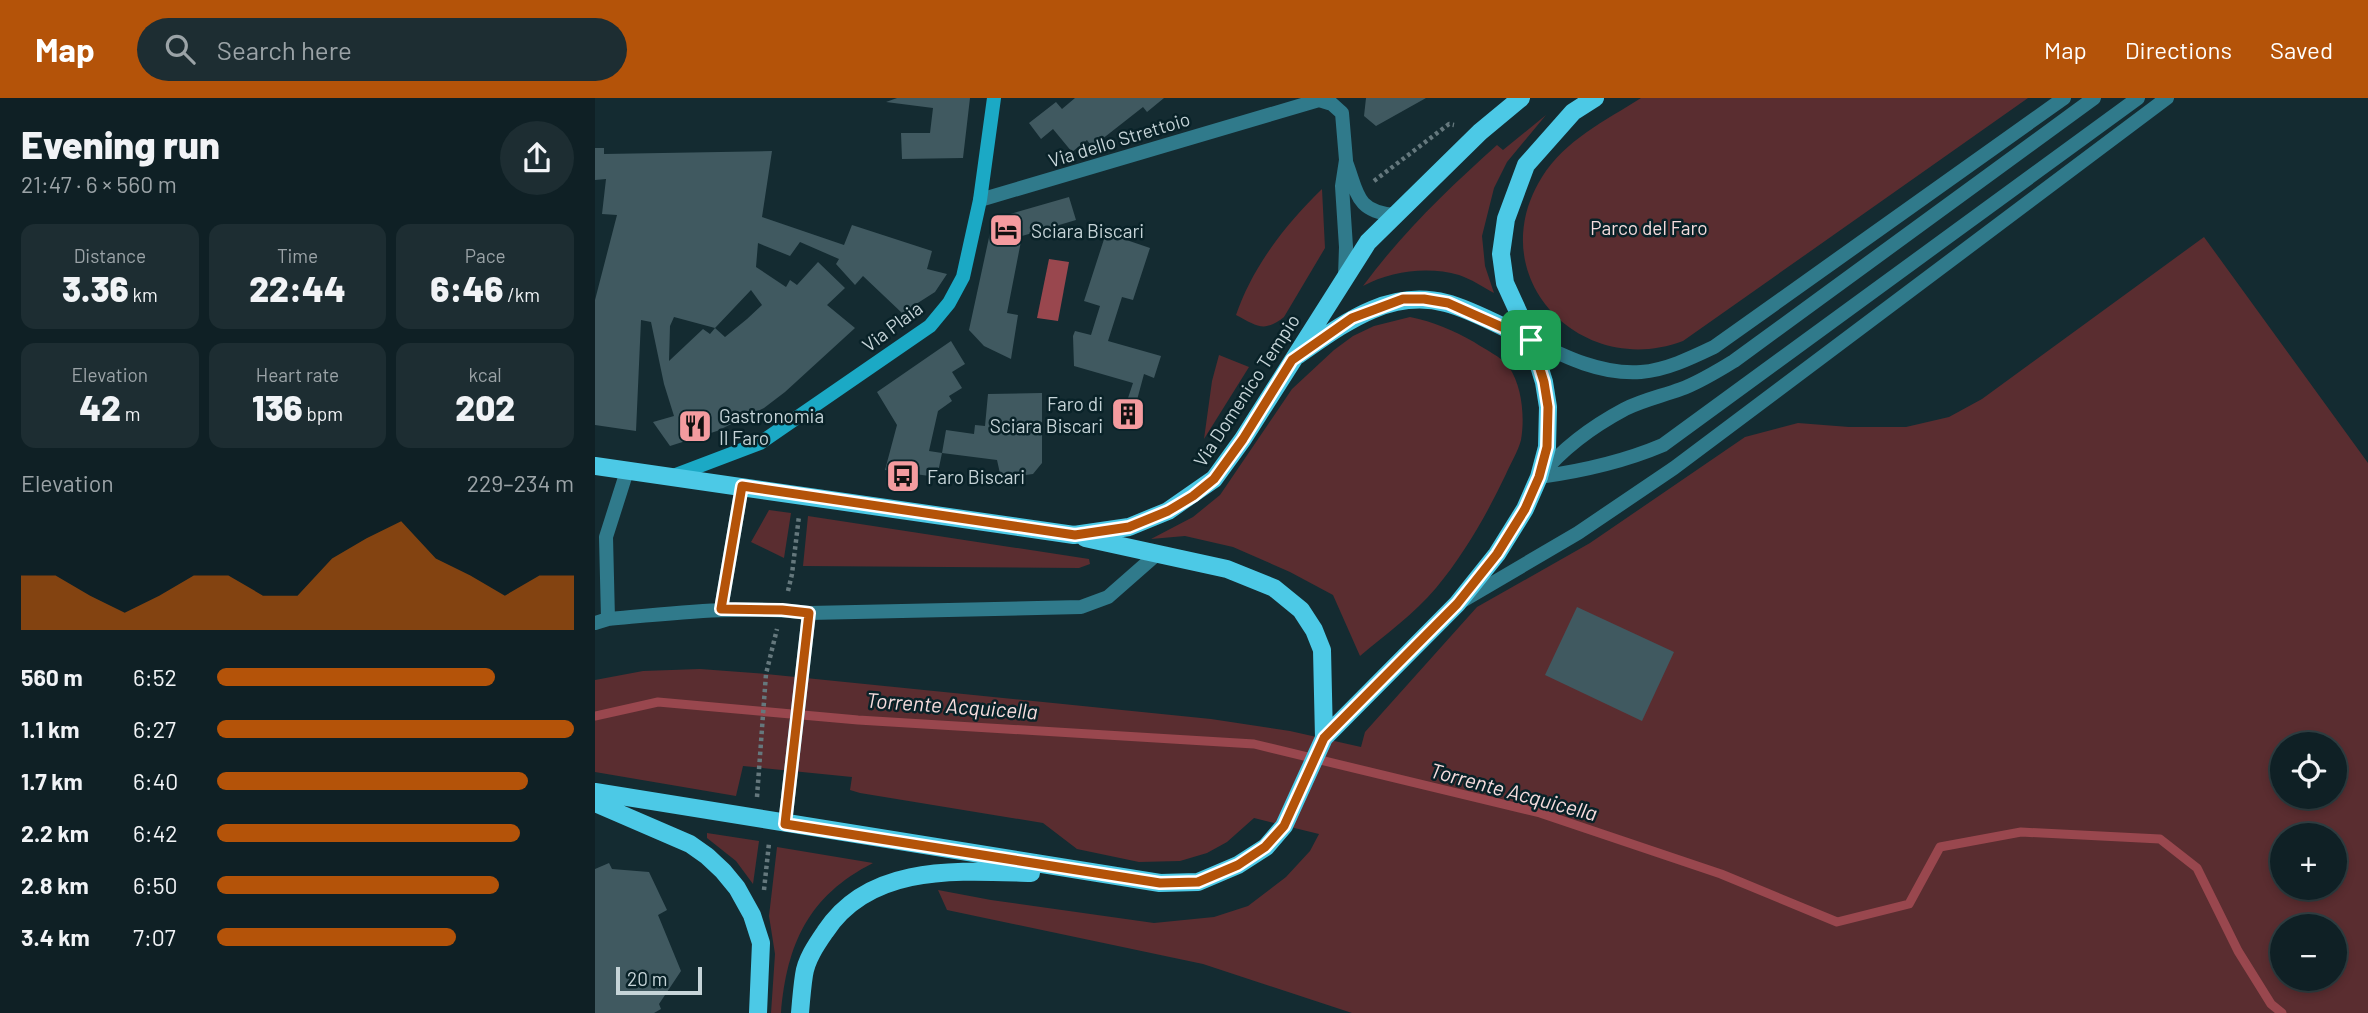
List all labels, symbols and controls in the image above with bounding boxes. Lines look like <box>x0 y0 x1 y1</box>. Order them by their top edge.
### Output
search box <box>137 18 627 81</box>
text: Map <box>35 29 95 69</box>
icon: search <box>161 30 199 68</box>
text: Search here <box>217 34 352 65</box>
text: Map <box>2044 35 2087 64</box>
text: Directions <box>2125 35 2232 64</box>
text: Saved <box>2270 35 2333 64</box>
street label: Via dello Strettoio <box>1045 107 1193 171</box>
text: Evening run <box>21 121 220 167</box>
button: share <box>500 121 574 195</box>
text: 21:47 · 6 × 560 m <box>21 170 177 198</box>
hotel icon: Sciara Biscari <box>987 211 1025 249</box>
park label: Parco del Faro <box>1590 216 1708 239</box>
place label: Sciara Biscari <box>1031 219 1144 242</box>
text: Distance <box>74 244 146 267</box>
text: Time <box>277 244 318 267</box>
text: Pace <box>465 244 506 267</box>
text: 3.36 <box>62 267 129 309</box>
text: 22:44 <box>249 267 346 309</box>
text: 6:46 <box>430 267 503 309</box>
text: km <box>129 283 158 306</box>
text: /km <box>503 283 540 306</box>
street label: Via Plaia <box>857 296 927 356</box>
street label: Via Domenico Tempio <box>1188 309 1304 471</box>
pin <box>1501 310 1561 370</box>
icon: arrive <box>1512 321 1550 359</box>
text: Elevation <box>72 363 148 386</box>
text: Heart rate <box>256 363 339 386</box>
text: kcal <box>469 363 502 386</box>
text: 42 <box>79 386 121 428</box>
text: 136 <box>252 386 303 428</box>
text: 202 <box>455 386 515 428</box>
place label: Faro di Sciara Biscari <box>990 392 1103 437</box>
building icon: Faro di Sciara Biscari <box>1109 395 1147 433</box>
text: m <box>121 402 140 425</box>
text: bpm <box>303 402 343 425</box>
place label: Gastronomia Il Faro <box>719 404 824 449</box>
restaurant icon: Gastronomia Il Faro <box>676 407 714 445</box>
bus stop icon: Faro Biscari <box>884 457 922 495</box>
place label: Faro Biscari <box>927 465 1025 488</box>
text: Elevation <box>21 469 114 497</box>
text: 229–234 m <box>467 469 574 497</box>
text: 560 m <box>21 663 83 691</box>
text: 6:52 <box>133 663 177 691</box>
water label: Torrente Acquicella <box>865 687 1039 723</box>
text: 1.1 km <box>21 715 80 743</box>
text: 6:27 <box>133 715 176 743</box>
map controls <box>2270 732 2347 991</box>
button: locate <box>2270 732 2347 809</box>
water label: Torrente Acquicella <box>1428 757 1600 825</box>
text: 1.7 km <box>21 767 83 795</box>
text: 6:40 <box>133 767 178 795</box>
text: 2.2 km <box>21 819 89 847</box>
text: 6:42 <box>133 819 178 847</box>
button: + <box>2270 823 2347 900</box>
text: 2.8 km <box>21 871 89 899</box>
text: 6:50 <box>133 871 177 899</box>
button: − <box>2270 914 2347 991</box>
text: 3.4 km <box>21 923 90 951</box>
text: 7:07 <box>133 923 176 951</box>
scale bar <box>616 964 702 996</box>
text: 20 m <box>627 967 667 990</box>

